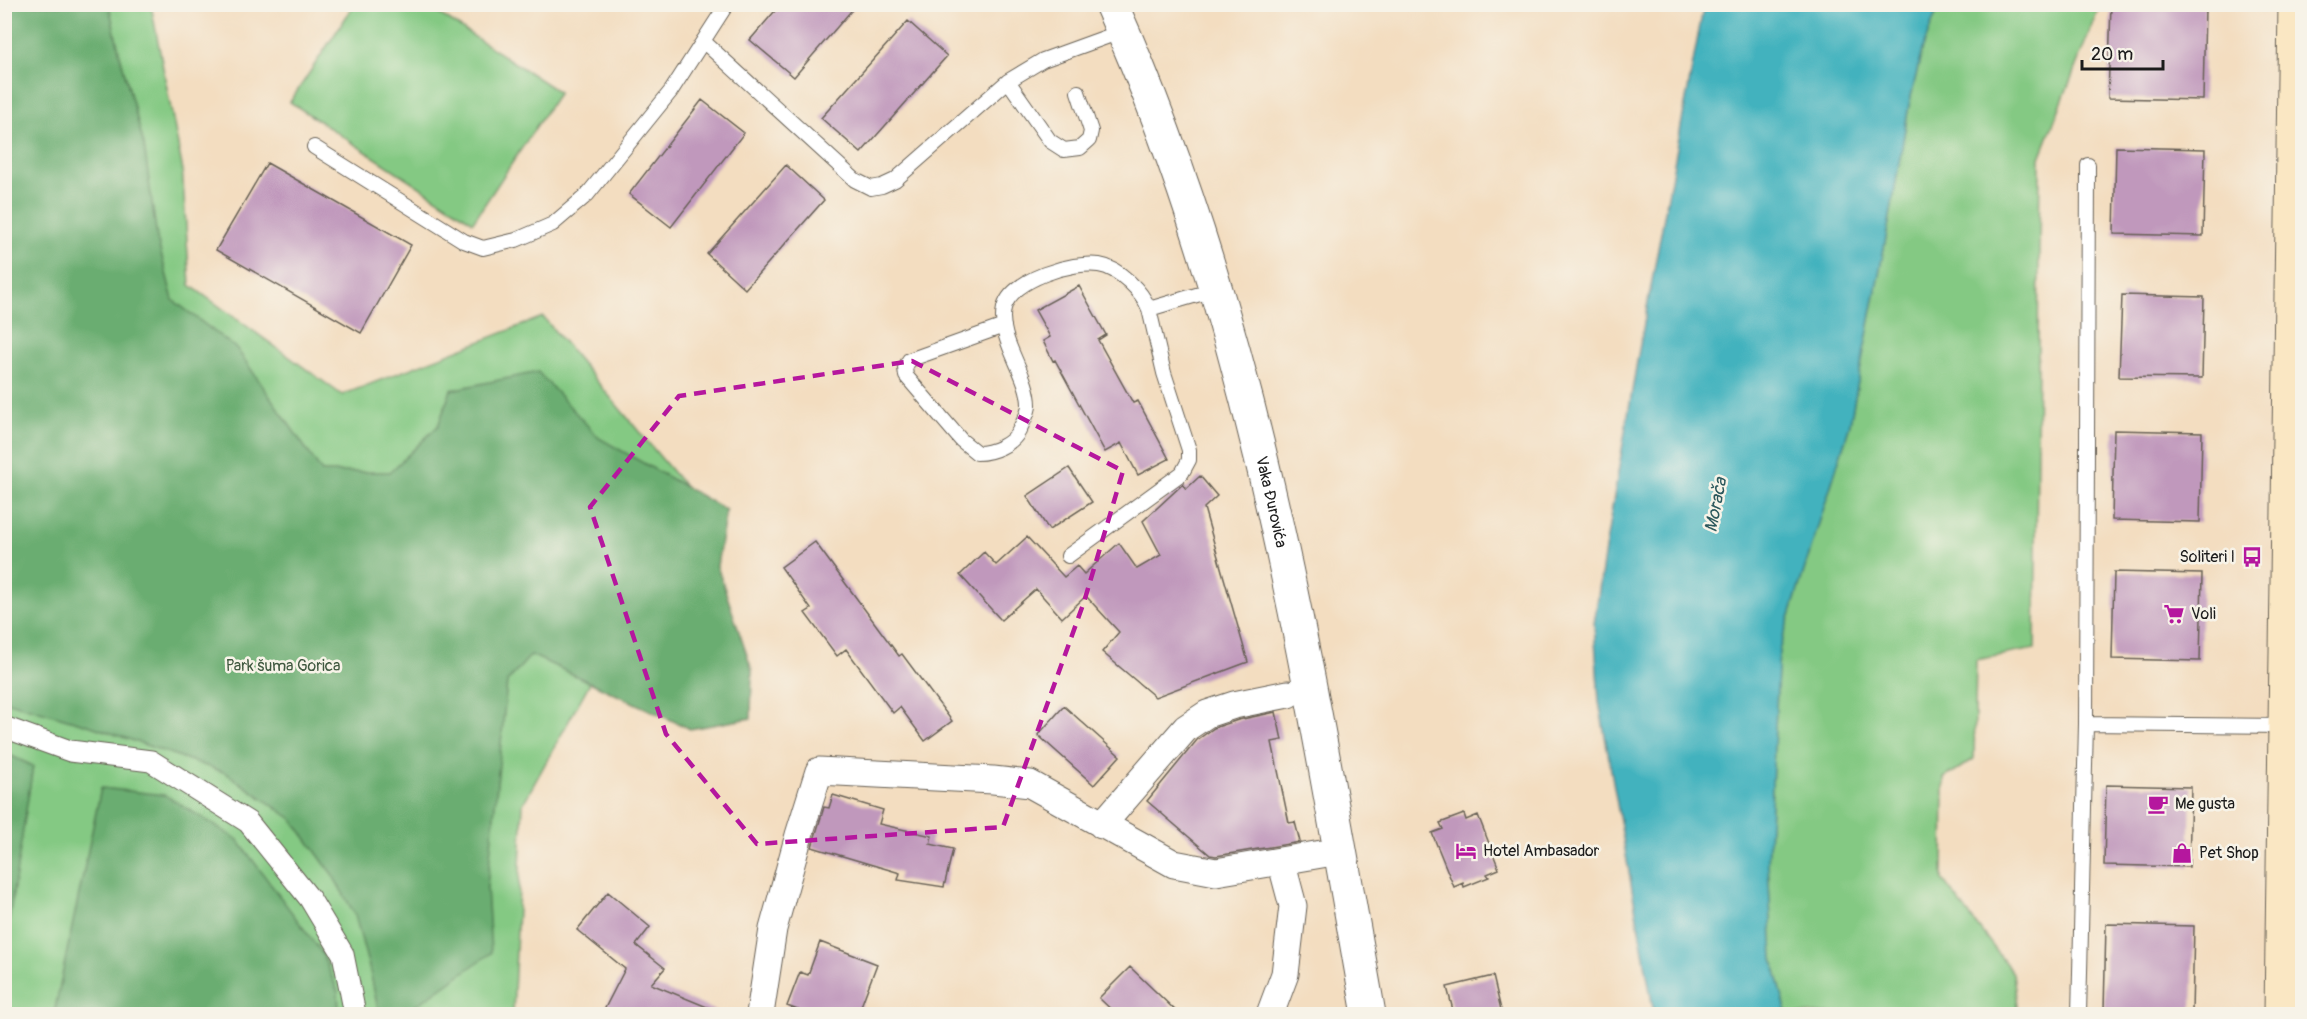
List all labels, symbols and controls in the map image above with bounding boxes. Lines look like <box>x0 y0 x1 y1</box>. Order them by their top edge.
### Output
scale bar <box>2082 33 2163 71</box>
text: 20 m <box>2091 43 2133 66</box>
street label: Vaka Đurovića <box>1251 454 1291 550</box>
water label: Morača <box>1699 474 1733 534</box>
bus stop icon: Soliteri I <box>2240 545 2264 569</box>
place label: Soliteri I <box>2180 547 2235 567</box>
supermarket icon: Voli <box>2162 602 2186 626</box>
place label: Voli <box>2191 604 2216 624</box>
park label: Park šuma Gorica <box>226 656 340 676</box>
cafe icon: Me gusta <box>2146 792 2170 816</box>
place label: Me gusta <box>2175 794 2235 814</box>
hotel icon: Hotel Ambasador <box>1454 839 1478 863</box>
place label: Hotel Ambasador <box>1483 841 1600 861</box>
shop icon: Pet Shop <box>2170 841 2194 865</box>
place label: Pet Shop <box>2199 843 2259 863</box>

